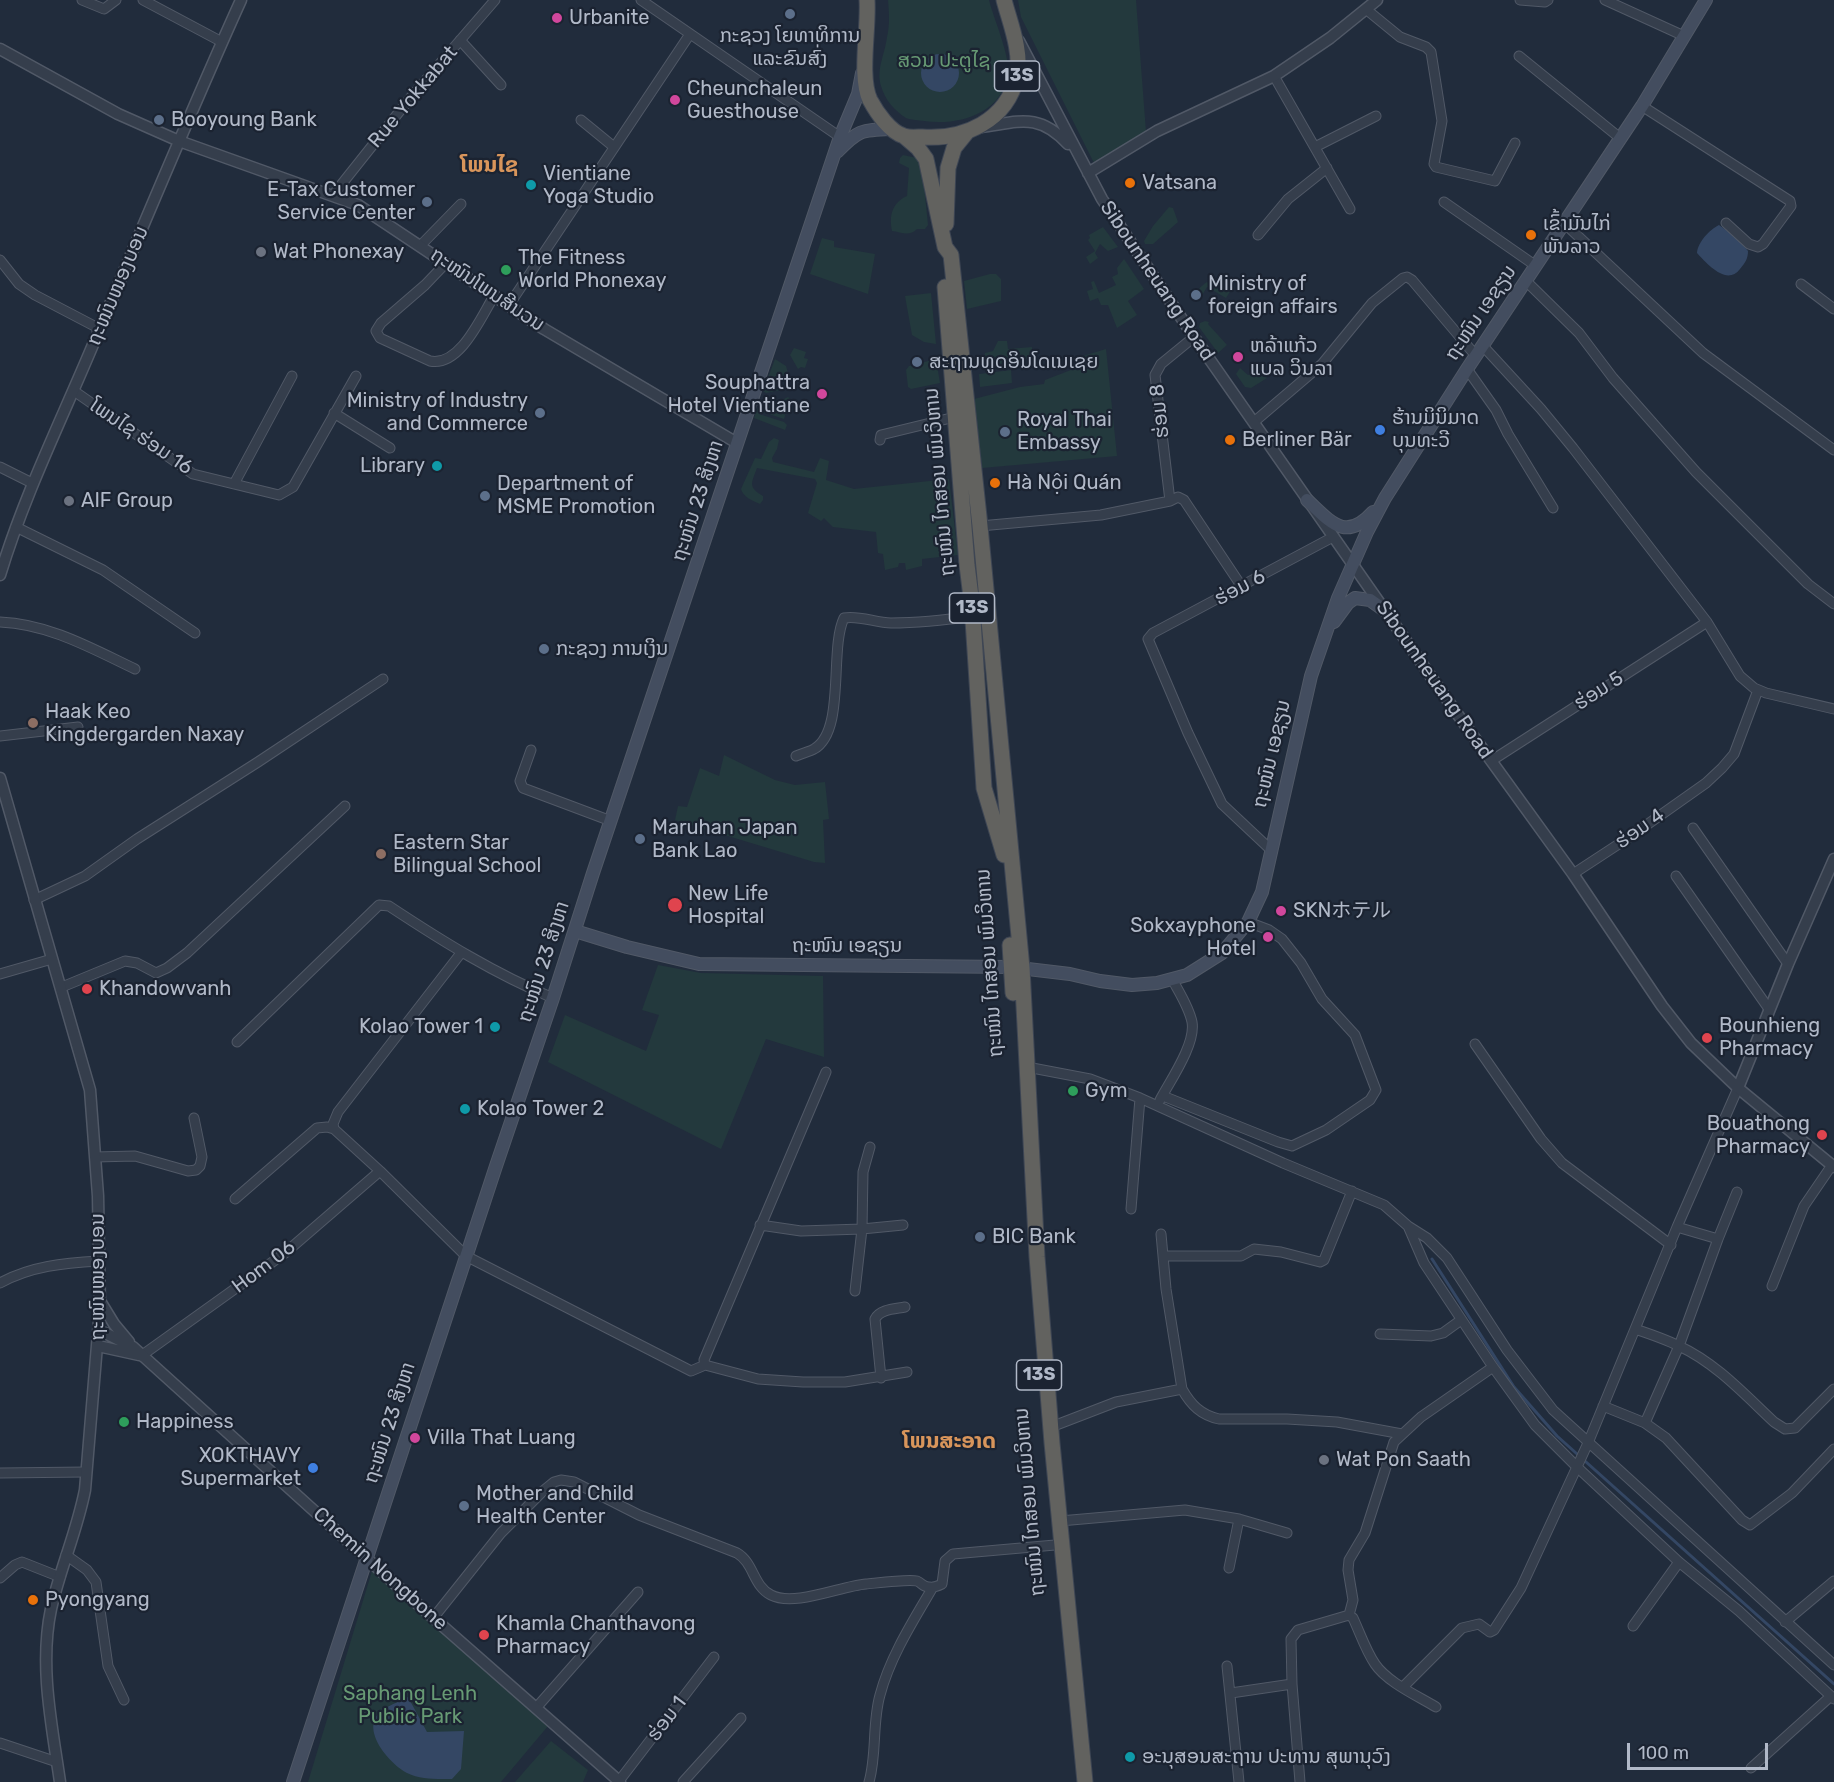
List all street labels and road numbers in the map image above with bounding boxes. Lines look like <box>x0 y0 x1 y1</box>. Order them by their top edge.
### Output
street label: Rue Yokkabat <box>363 41 463 153</box>
road number: 13S <box>994 61 1040 91</box>
street label: Sibounheuang Road <box>1095 197 1219 365</box>
street label: ຖະໜົນໜອງບອນ <box>82 223 154 349</box>
street label: ຖະໜົນໂພນສີນວນ <box>425 243 549 337</box>
street label: ຖະໜົນ ເອຊຽນ <box>1440 261 1522 365</box>
street label: ຮ່ອມ 8 <box>1145 383 1175 439</box>
street label: ຖະໜົນ ໄກສອນ ພົມວິຫານ <box>920 387 960 577</box>
street label: ໂພນໄຊ ຮ່ອມ 16 <box>85 394 197 480</box>
street label: ຖະໜົນ 23 ສິງຫາ <box>667 437 729 565</box>
street label: ຮ່ອມ 6 <box>1211 565 1269 611</box>
road number: 13S <box>950 593 994 623</box>
street label: Sibounheuang Road <box>1370 596 1498 764</box>
street label: ຮ່ອມ 5 <box>1570 666 1628 716</box>
street label: ຖະໜົນ ເອຊຽນ <box>1248 698 1296 810</box>
street label: ຮ່ອມ 4 <box>1611 804 1669 854</box>
street label: ຖະໜົນ ໄກສອນ ພົມວິຫານ <box>971 868 1009 1058</box>
street label: ຖະໜົນ 23 ສິງຫາ <box>513 898 575 1026</box>
street label: ຖະໜົນ ເອຊຽນ <box>792 934 902 958</box>
street label: ຖະໜົນໜອງບອນ <box>86 1213 110 1341</box>
street label: Hom 06 <box>228 1235 300 1299</box>
street label: ຖະໜົນ 23 ສິງຫາ <box>359 1359 421 1487</box>
road number: 13S <box>1016 1360 1062 1390</box>
street label: ຖະໜົນ ໄກສອນ ພົມວິຫານ <box>1010 1407 1050 1597</box>
street label: Chemin Nongbone <box>308 1502 452 1636</box>
street label: ຮ່ອມ 1 <box>642 1692 692 1746</box>

